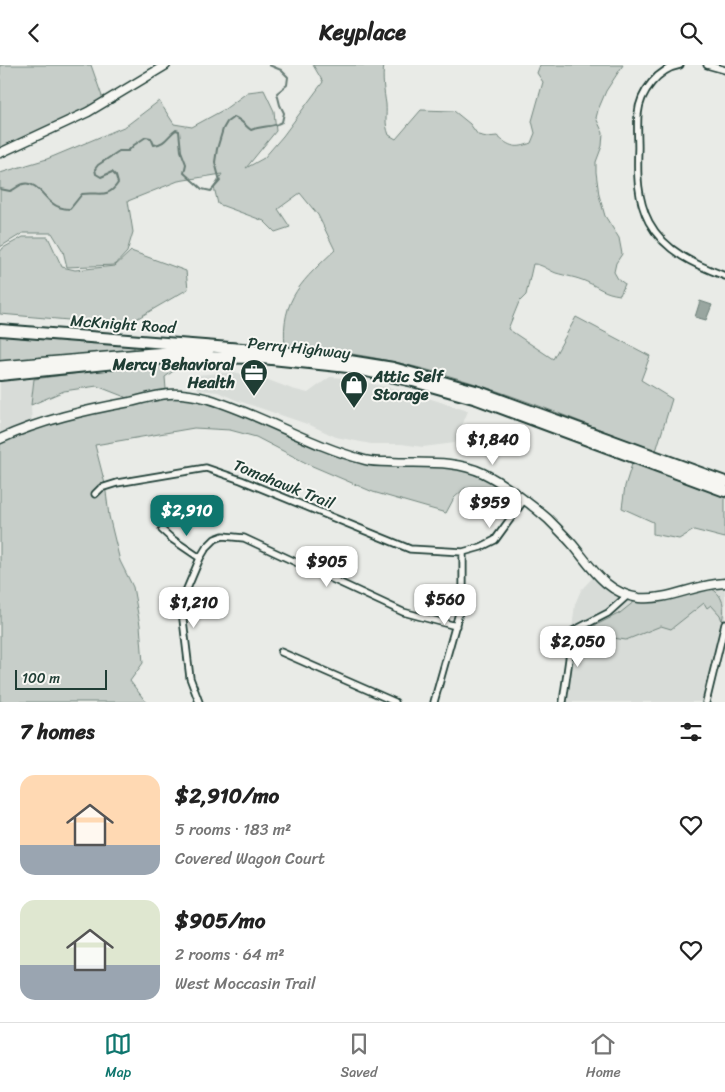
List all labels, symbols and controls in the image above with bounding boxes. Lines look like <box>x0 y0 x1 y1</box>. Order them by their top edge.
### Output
text: Keyplace <box>319 13 406 52</box>
icon: back <box>20 19 48 47</box>
icon: search <box>677 19 705 47</box>
street label: McKnight Road <box>69 306 178 342</box>
street label: Perry Highway <box>246 328 352 368</box>
place label: Mercy Behavioral Health <box>112 350 236 397</box>
office icon: Mercy Behavioral Health <box>239 358 269 397</box>
place label: Attic Self Storage <box>372 362 445 409</box>
shop icon: Attic Self Storage <box>339 370 369 409</box>
pin: $1,840 <box>452 423 534 466</box>
text: $1,840 <box>467 425 519 454</box>
street label: Tomahawk Trail <box>229 451 339 518</box>
pin: $959 <box>460 487 520 529</box>
text: $959 <box>470 488 510 517</box>
pin: $2,910 <box>146 495 228 537</box>
text: $2,910 <box>161 496 213 525</box>
pin: $905 <box>297 545 357 588</box>
text: $905 <box>307 547 347 576</box>
pin: $560 <box>415 583 475 626</box>
text: $560 <box>425 585 465 614</box>
pin: $1,210 <box>153 587 235 629</box>
text: $1,210 <box>170 588 218 617</box>
pin: $2,050 <box>537 625 619 668</box>
text: $2,050 <box>551 627 605 656</box>
text: 100 m <box>22 666 60 691</box>
scale bar <box>15 667 108 690</box>
text: 7 homes <box>20 713 95 751</box>
icon: filters <box>677 718 705 746</box>
text: $2,910/mo <box>175 777 279 815</box>
icon: home <box>60 795 120 855</box>
icon: heart <box>677 811 705 839</box>
text: 5 rooms · 183 m² <box>175 815 291 844</box>
text: Covered Wagon Court <box>175 844 325 873</box>
text: $905/mo <box>175 902 265 940</box>
icon: home <box>60 920 120 980</box>
icon: heart <box>677 936 705 964</box>
text: 2 rooms · 64 m² <box>175 940 285 969</box>
text: West Moccasin Trail <box>175 969 316 998</box>
tab: Map <box>104 1030 132 1085</box>
tab: Saved <box>341 1030 377 1085</box>
tab: Home <box>586 1030 621 1085</box>

